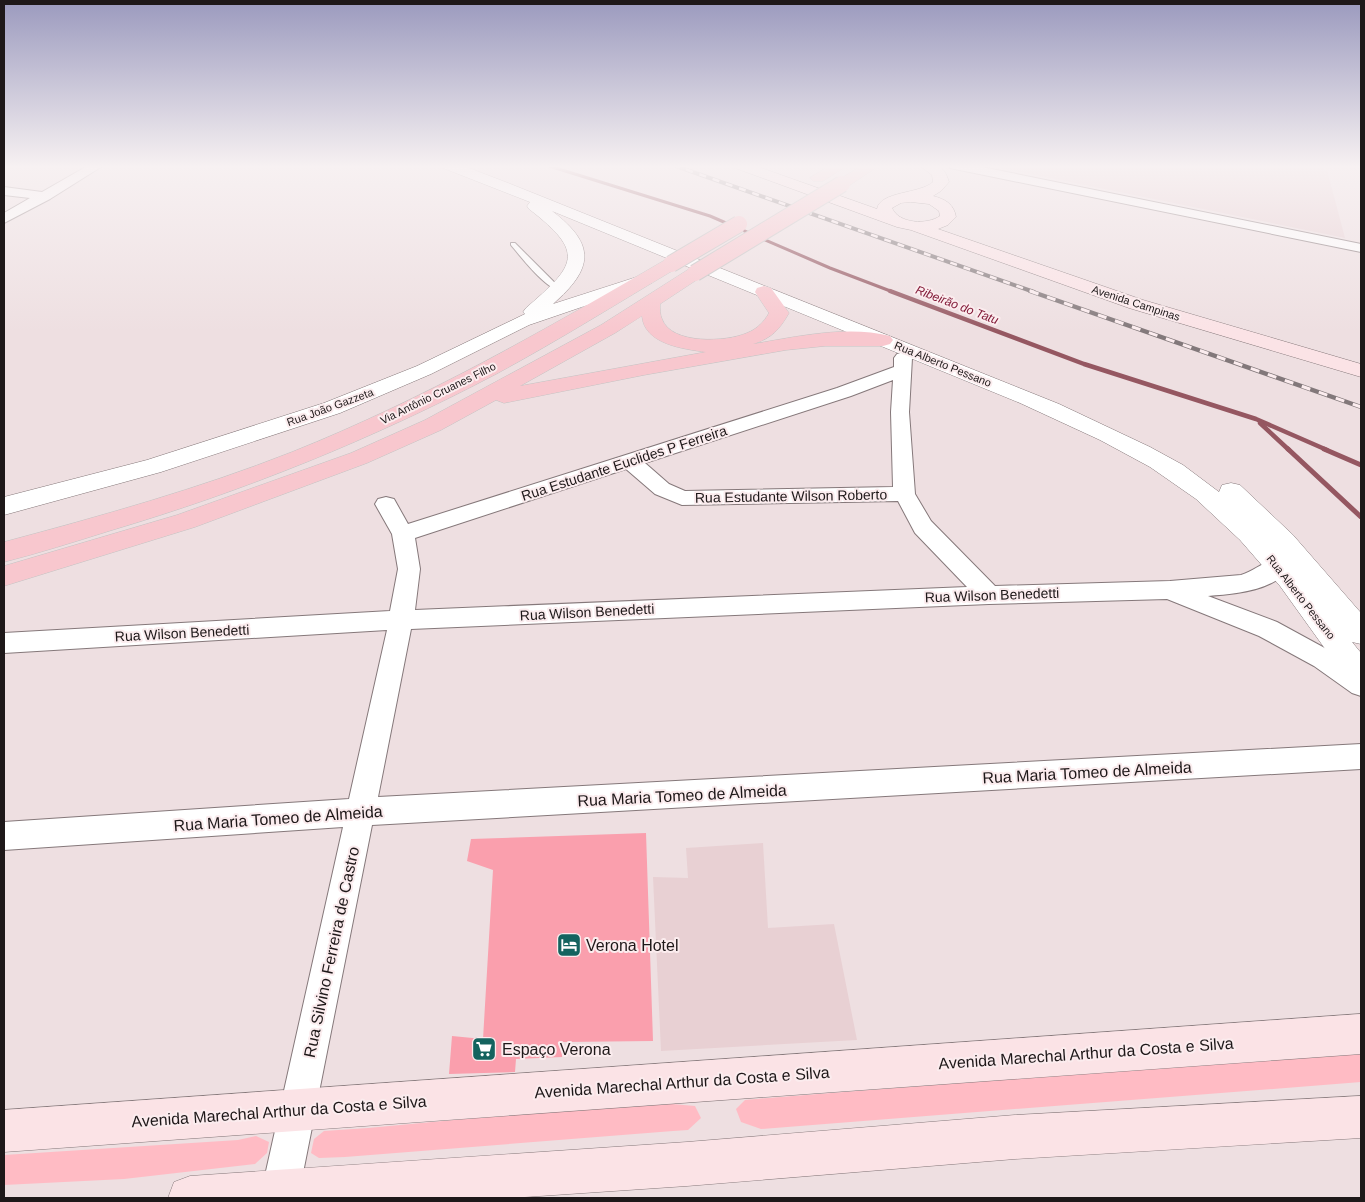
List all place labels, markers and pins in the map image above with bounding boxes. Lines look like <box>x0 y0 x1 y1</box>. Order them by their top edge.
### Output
hotel icon: Verona Hotel <box>556 932 582 958</box>
place label: Verona Hotel <box>586 937 679 954</box>
supermarket icon: Espaço Verona <box>471 1036 497 1062</box>
place label: Espaço Verona <box>502 1041 611 1058</box>

